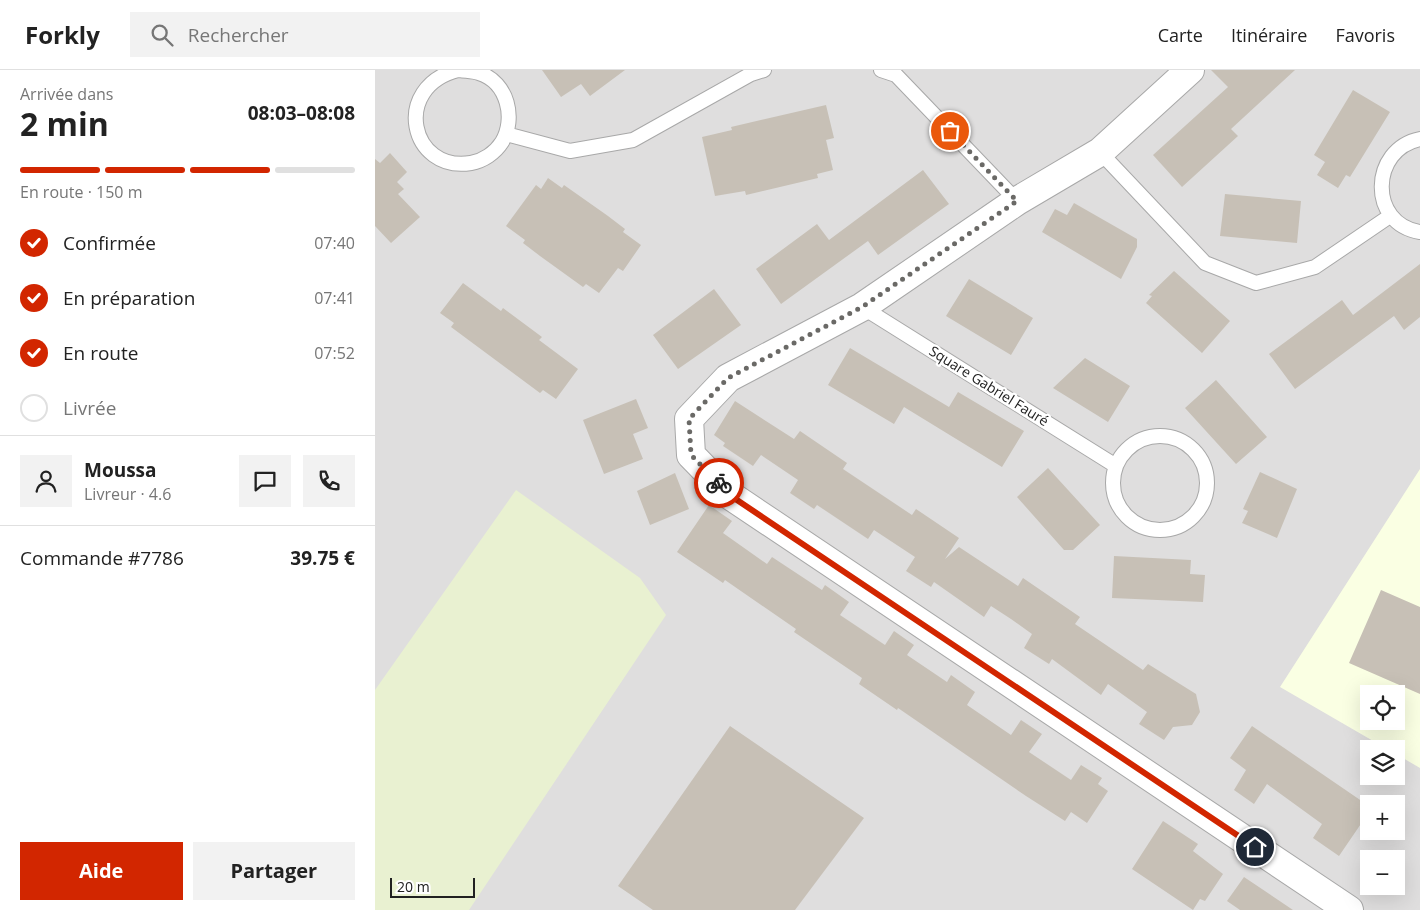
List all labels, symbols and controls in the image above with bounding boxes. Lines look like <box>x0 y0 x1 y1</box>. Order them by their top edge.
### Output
search box <box>130 12 480 57</box>
text: Forkly <box>25 18 100 51</box>
icon: search <box>148 21 176 49</box>
text: Rechercher <box>188 22 289 48</box>
text: Carte <box>1158 23 1203 47</box>
text: Itinéraire <box>1231 23 1307 47</box>
text: Favoris <box>1335 23 1395 47</box>
text: Arrivée dans <box>20 83 113 105</box>
text: 08:03–08:08 <box>248 100 355 126</box>
text: 2 min <box>20 102 109 145</box>
pin <box>929 110 971 152</box>
icon: bag <box>936 117 964 145</box>
text: En route · 150 m <box>20 181 142 203</box>
icon: check <box>20 229 48 257</box>
text: Confirmée <box>63 230 156 256</box>
text: 07:40 <box>314 232 355 254</box>
icon: check <box>20 284 48 312</box>
text: En préparation <box>63 285 195 311</box>
text: 07:41 <box>314 287 355 309</box>
icon: check <box>20 339 48 367</box>
text: En route <box>63 340 138 366</box>
street label: Square Gabriel Fauré <box>926 341 1053 430</box>
text: 07:52 <box>314 342 355 364</box>
text: Livrée <box>63 395 116 421</box>
button: person <box>20 455 72 507</box>
button: chat <box>239 455 291 507</box>
button: phone <box>303 455 355 507</box>
text: Moussa <box>84 457 157 483</box>
courier <box>694 458 744 508</box>
icon: bike <box>705 469 733 497</box>
text: Livreur · 4.6 <box>84 483 171 505</box>
text: Commande #7786 <box>20 545 184 571</box>
text: 39.75 € <box>290 545 355 571</box>
map controls <box>1360 685 1405 895</box>
button: locate <box>1360 685 1405 730</box>
button: layers <box>1360 740 1405 785</box>
button: + <box>1360 795 1405 840</box>
pin <box>1234 826 1276 868</box>
icon: home <box>1241 833 1269 861</box>
button: Aide <box>20 842 183 900</box>
button: Partager <box>193 842 355 900</box>
button: − <box>1360 850 1405 895</box>
scale bar <box>390 875 475 898</box>
text: 20 m <box>397 877 430 896</box>

